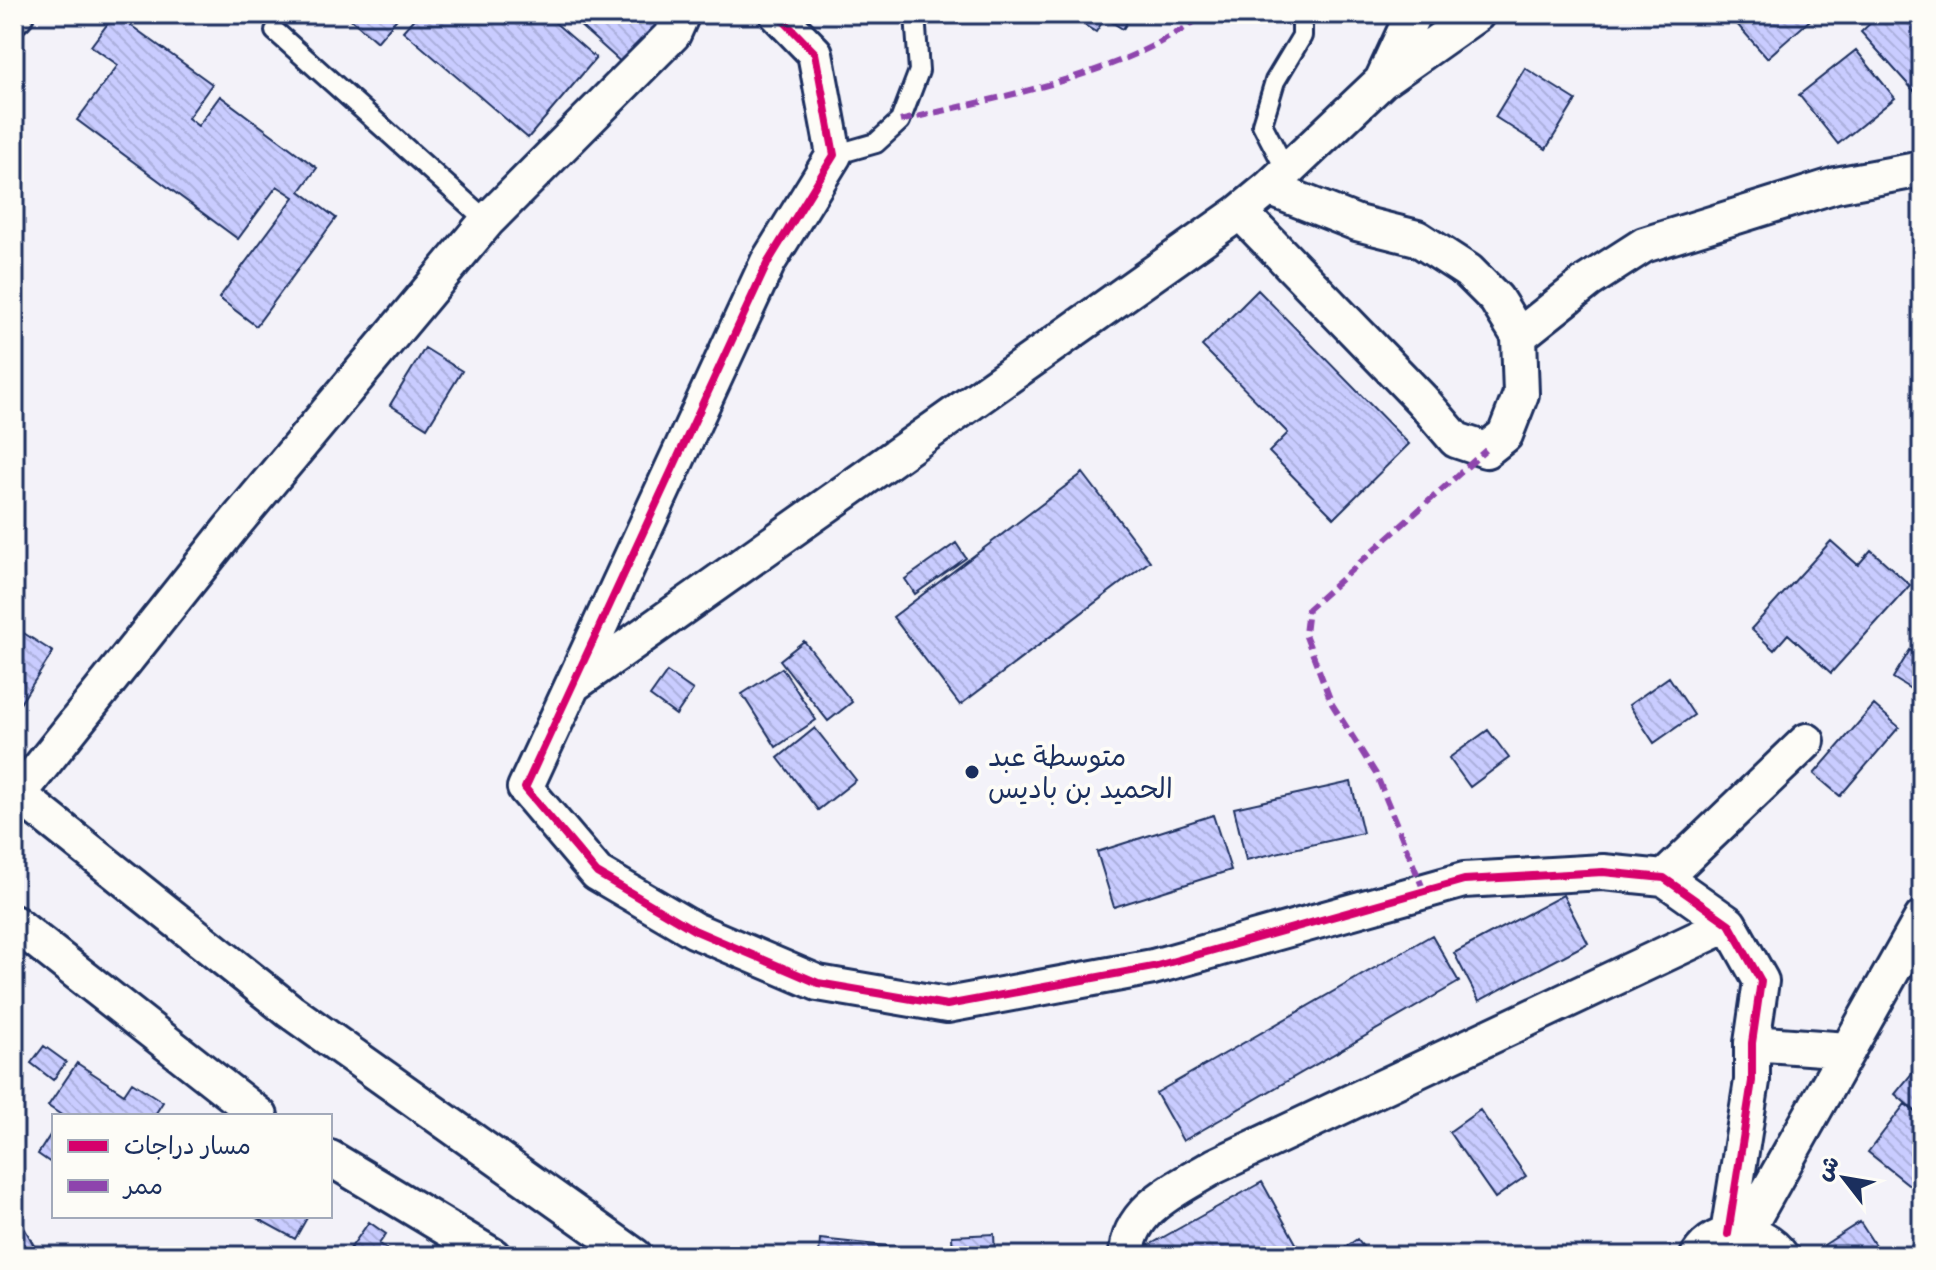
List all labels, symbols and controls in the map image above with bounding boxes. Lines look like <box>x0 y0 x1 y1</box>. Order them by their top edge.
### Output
place label: متوسطة عبد الحميد بن باديس <box>988 740 1173 809</box>
marker: متوسطة عبد الحميد بن باديس <box>963 763 981 781</box>
legend <box>52 1114 332 1218</box>
text: مسار دراجات <box>124 1132 251 1163</box>
north arrow <box>1804 1138 1884 1218</box>
text: ش <box>1810 1151 1847 1186</box>
text: ممر <box>122 1172 163 1203</box>

